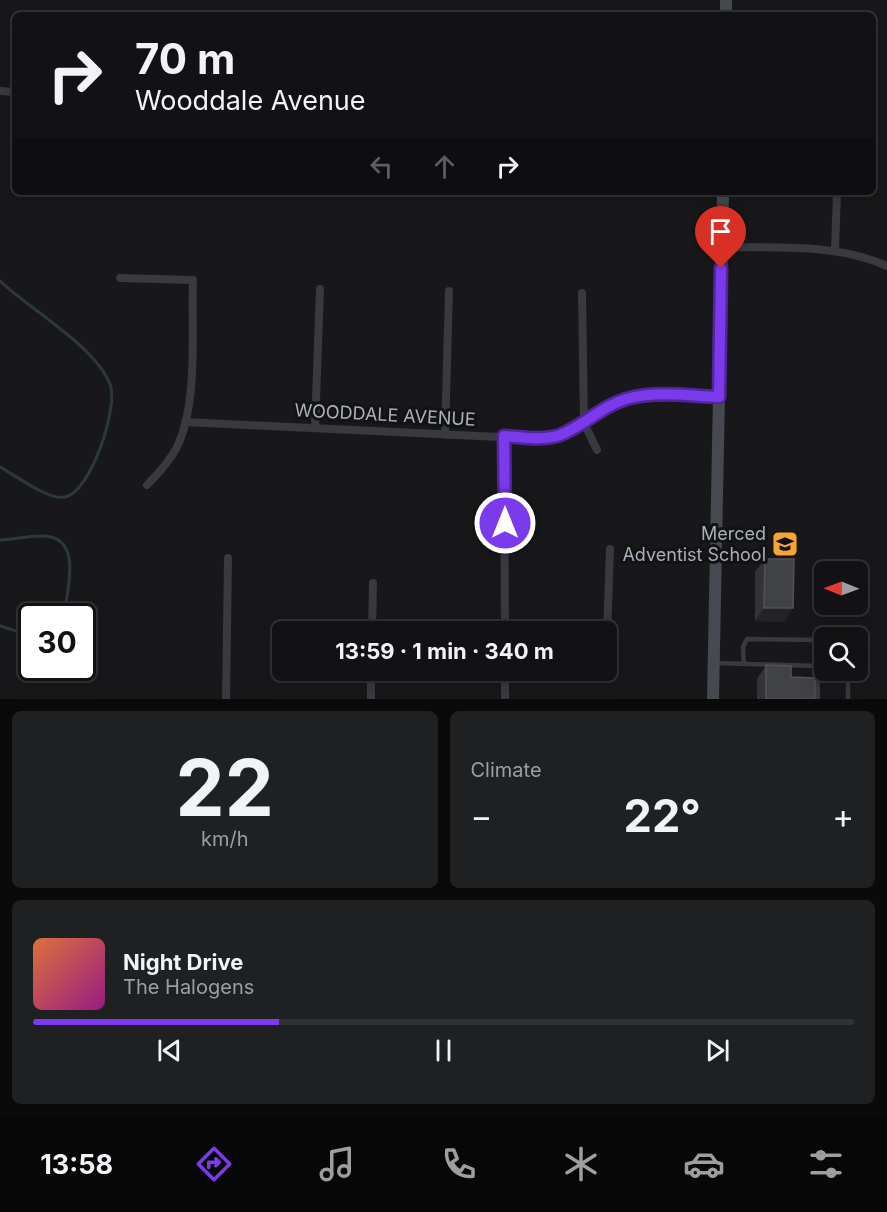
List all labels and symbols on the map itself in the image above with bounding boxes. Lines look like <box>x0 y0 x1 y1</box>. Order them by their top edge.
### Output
pin <box>695 206 746 268</box>
street label: WOODDALE AVENUE <box>294 399 476 430</box>
position arrow <box>473 491 537 555</box>
place label: Merced Adventist School <box>622 523 766 565</box>
school or university icon: Merced Adventist School <box>770 529 800 559</box>
north arrow <box>814 561 868 615</box>
speed limit sign: 30 <box>18 603 96 681</box>

